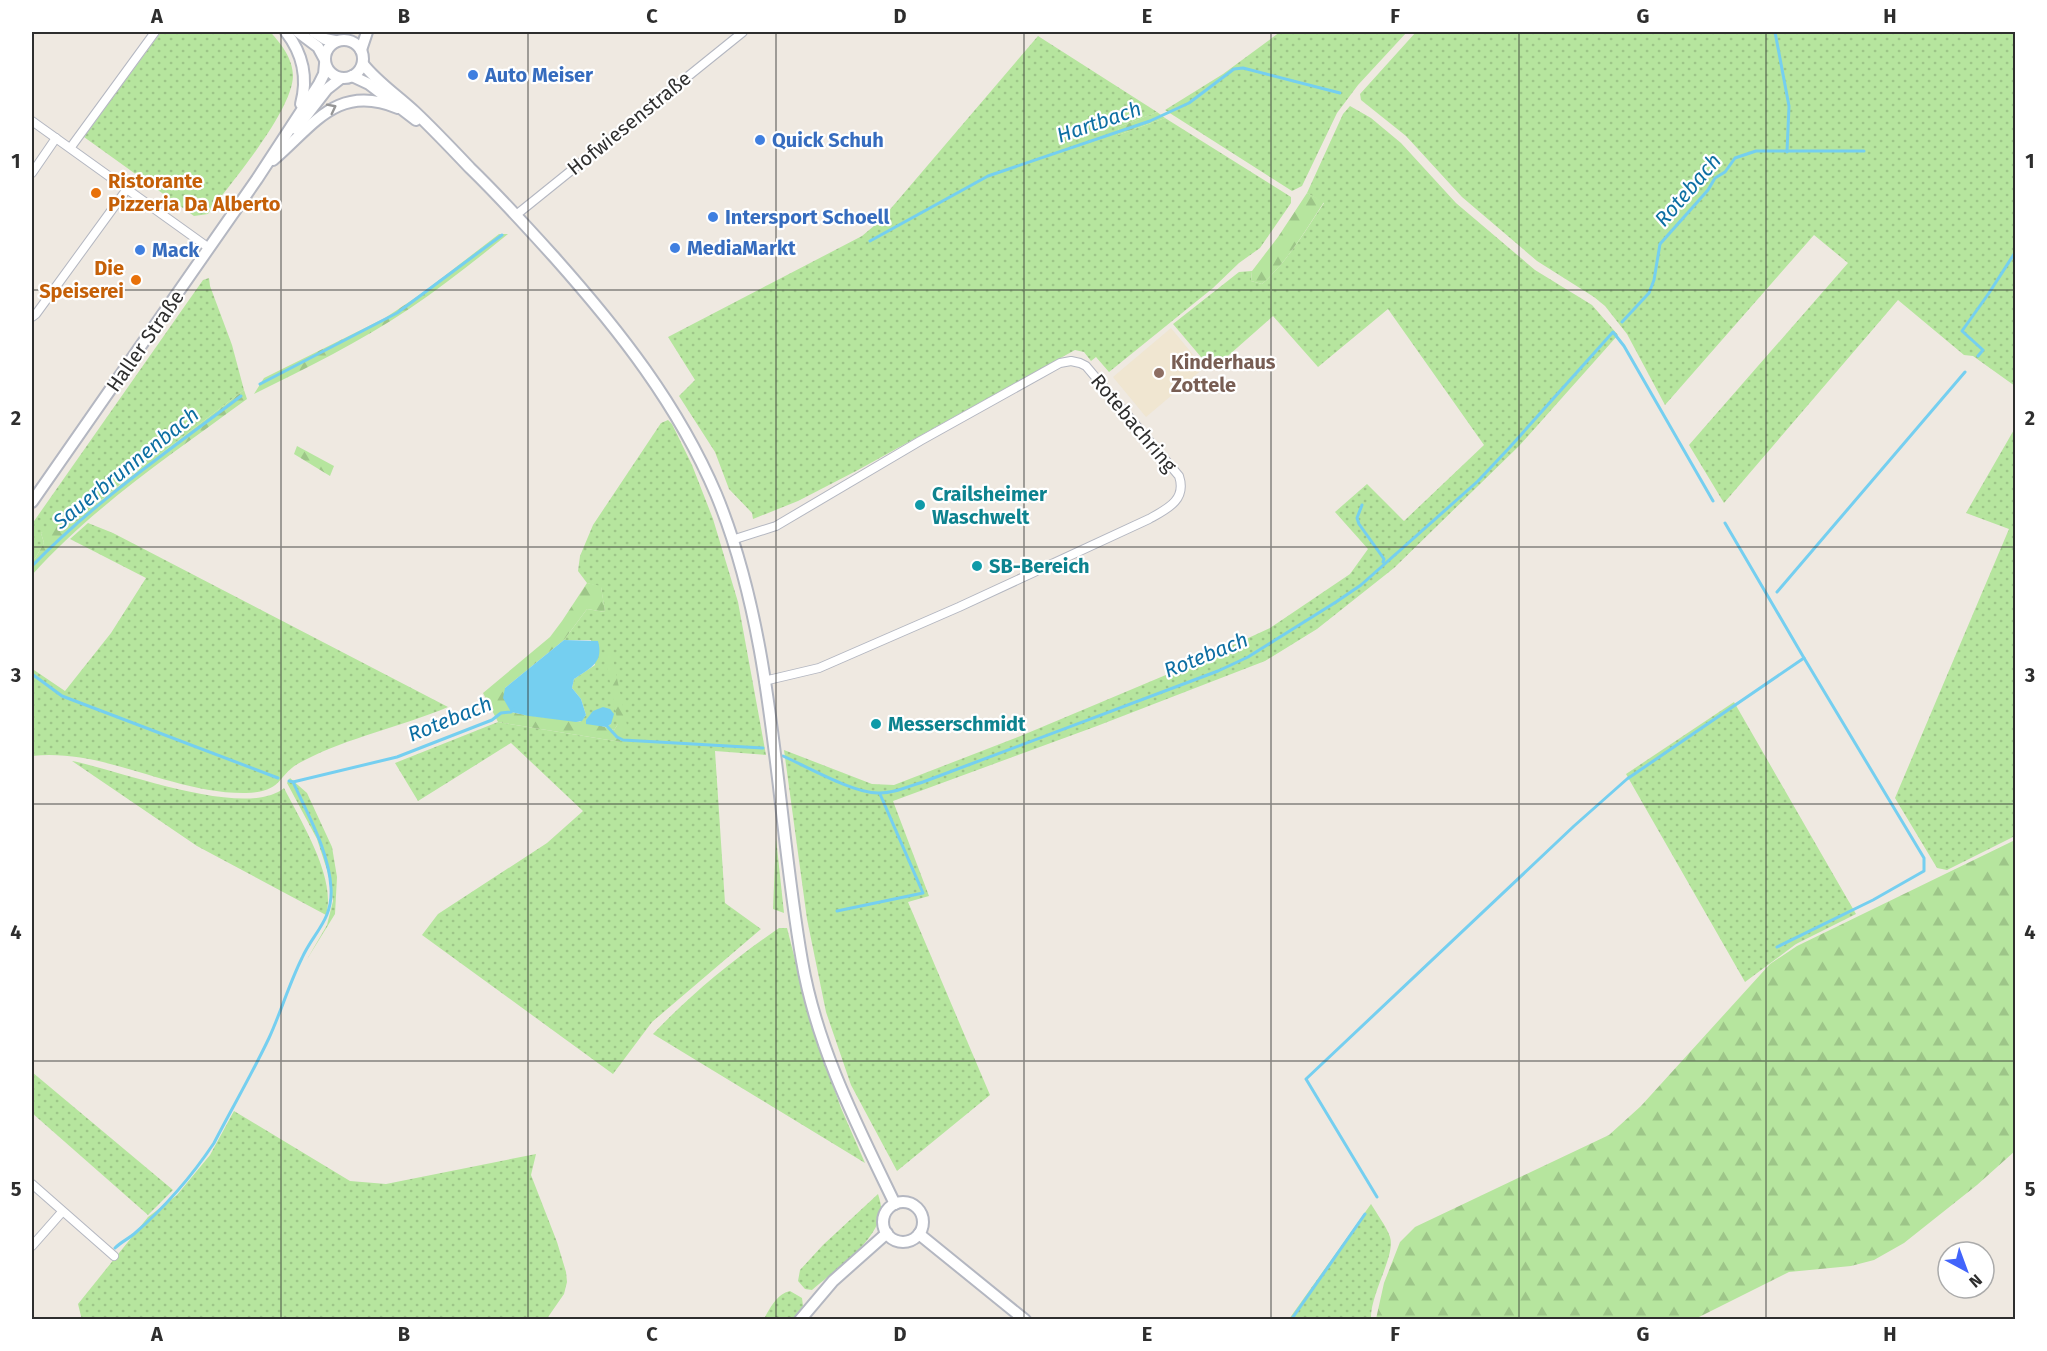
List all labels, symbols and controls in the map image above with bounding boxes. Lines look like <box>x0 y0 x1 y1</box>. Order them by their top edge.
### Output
text: A <box>150 4 164 28</box>
text: B <box>398 4 410 28</box>
text: C <box>646 4 658 28</box>
text: D <box>893 4 907 28</box>
text: E <box>1142 4 1152 28</box>
text: F <box>1390 4 1400 28</box>
text: G <box>1637 4 1649 28</box>
text: H <box>1883 4 1897 28</box>
place label: Auto Meiser <box>484 63 594 87</box>
street label: Hofwiesenstraße <box>562 66 696 180</box>
marker: Auto Meiser <box>466 68 480 82</box>
water label: Hartbach <box>1053 95 1145 149</box>
one-way arrow <box>326 104 337 116</box>
place label: Quick Schuh <box>772 128 884 152</box>
marker: Quick Schuh <box>753 133 767 147</box>
water label: Rotebach <box>1649 148 1727 232</box>
text: 1 <box>11 149 21 173</box>
text: 1 <box>2025 149 2035 173</box>
place label: Ristorante Pizzeria Da Alberto <box>108 169 281 216</box>
marker: Ristorante Pizzeria Da Alberto <box>89 186 103 200</box>
place label: Intersport Schoell <box>725 205 890 229</box>
marker: Intersport Schoell <box>706 210 720 224</box>
place label: MediaMarkt <box>687 236 796 260</box>
place label: Mack <box>152 238 200 262</box>
marker: MediaMarkt <box>668 241 682 255</box>
marker: Mack <box>133 243 147 257</box>
place label: Die Speiserei <box>39 256 124 303</box>
marker: Die Speiserei <box>129 273 143 287</box>
street label: Haller Straße <box>101 286 189 396</box>
place label: Kinderhaus Zottele <box>1171 350 1276 397</box>
marker: Kinderhaus Zottele <box>1152 366 1166 380</box>
street label: Rotebachring <box>1086 369 1182 477</box>
water label: Sauerbrunnenbach <box>47 401 204 535</box>
text: 2 <box>11 406 21 430</box>
text: 2 <box>2025 406 2035 430</box>
place label: Crailsheimer Waschwelt <box>932 482 1048 529</box>
marker: Crailsheimer Waschwelt <box>913 498 927 512</box>
place label: SB-Bereich <box>989 554 1090 578</box>
marker: SB-Bereich <box>970 559 984 573</box>
water label: Rotebach <box>1160 626 1252 684</box>
text: 3 <box>10 663 21 687</box>
text: 3 <box>2024 663 2035 687</box>
water label: Rotebach <box>404 690 496 748</box>
place label: Messerschmidt <box>888 712 1026 736</box>
marker: Messerschmidt <box>869 717 883 731</box>
text: 4 <box>10 920 22 944</box>
text: 4 <box>2024 920 2036 944</box>
text: 5 <box>11 1177 22 1201</box>
text: 5 <box>2025 1177 2036 1201</box>
north arrow <box>1936 1240 1996 1300</box>
text: N <box>1965 1270 1986 1292</box>
text: A <box>150 1322 164 1346</box>
text: B <box>398 1322 410 1346</box>
text: C <box>646 1322 658 1346</box>
text: D <box>893 1322 907 1346</box>
text: E <box>1142 1322 1152 1346</box>
text: F <box>1390 1322 1400 1346</box>
text: G <box>1637 1322 1649 1346</box>
text: H <box>1883 1322 1897 1346</box>

